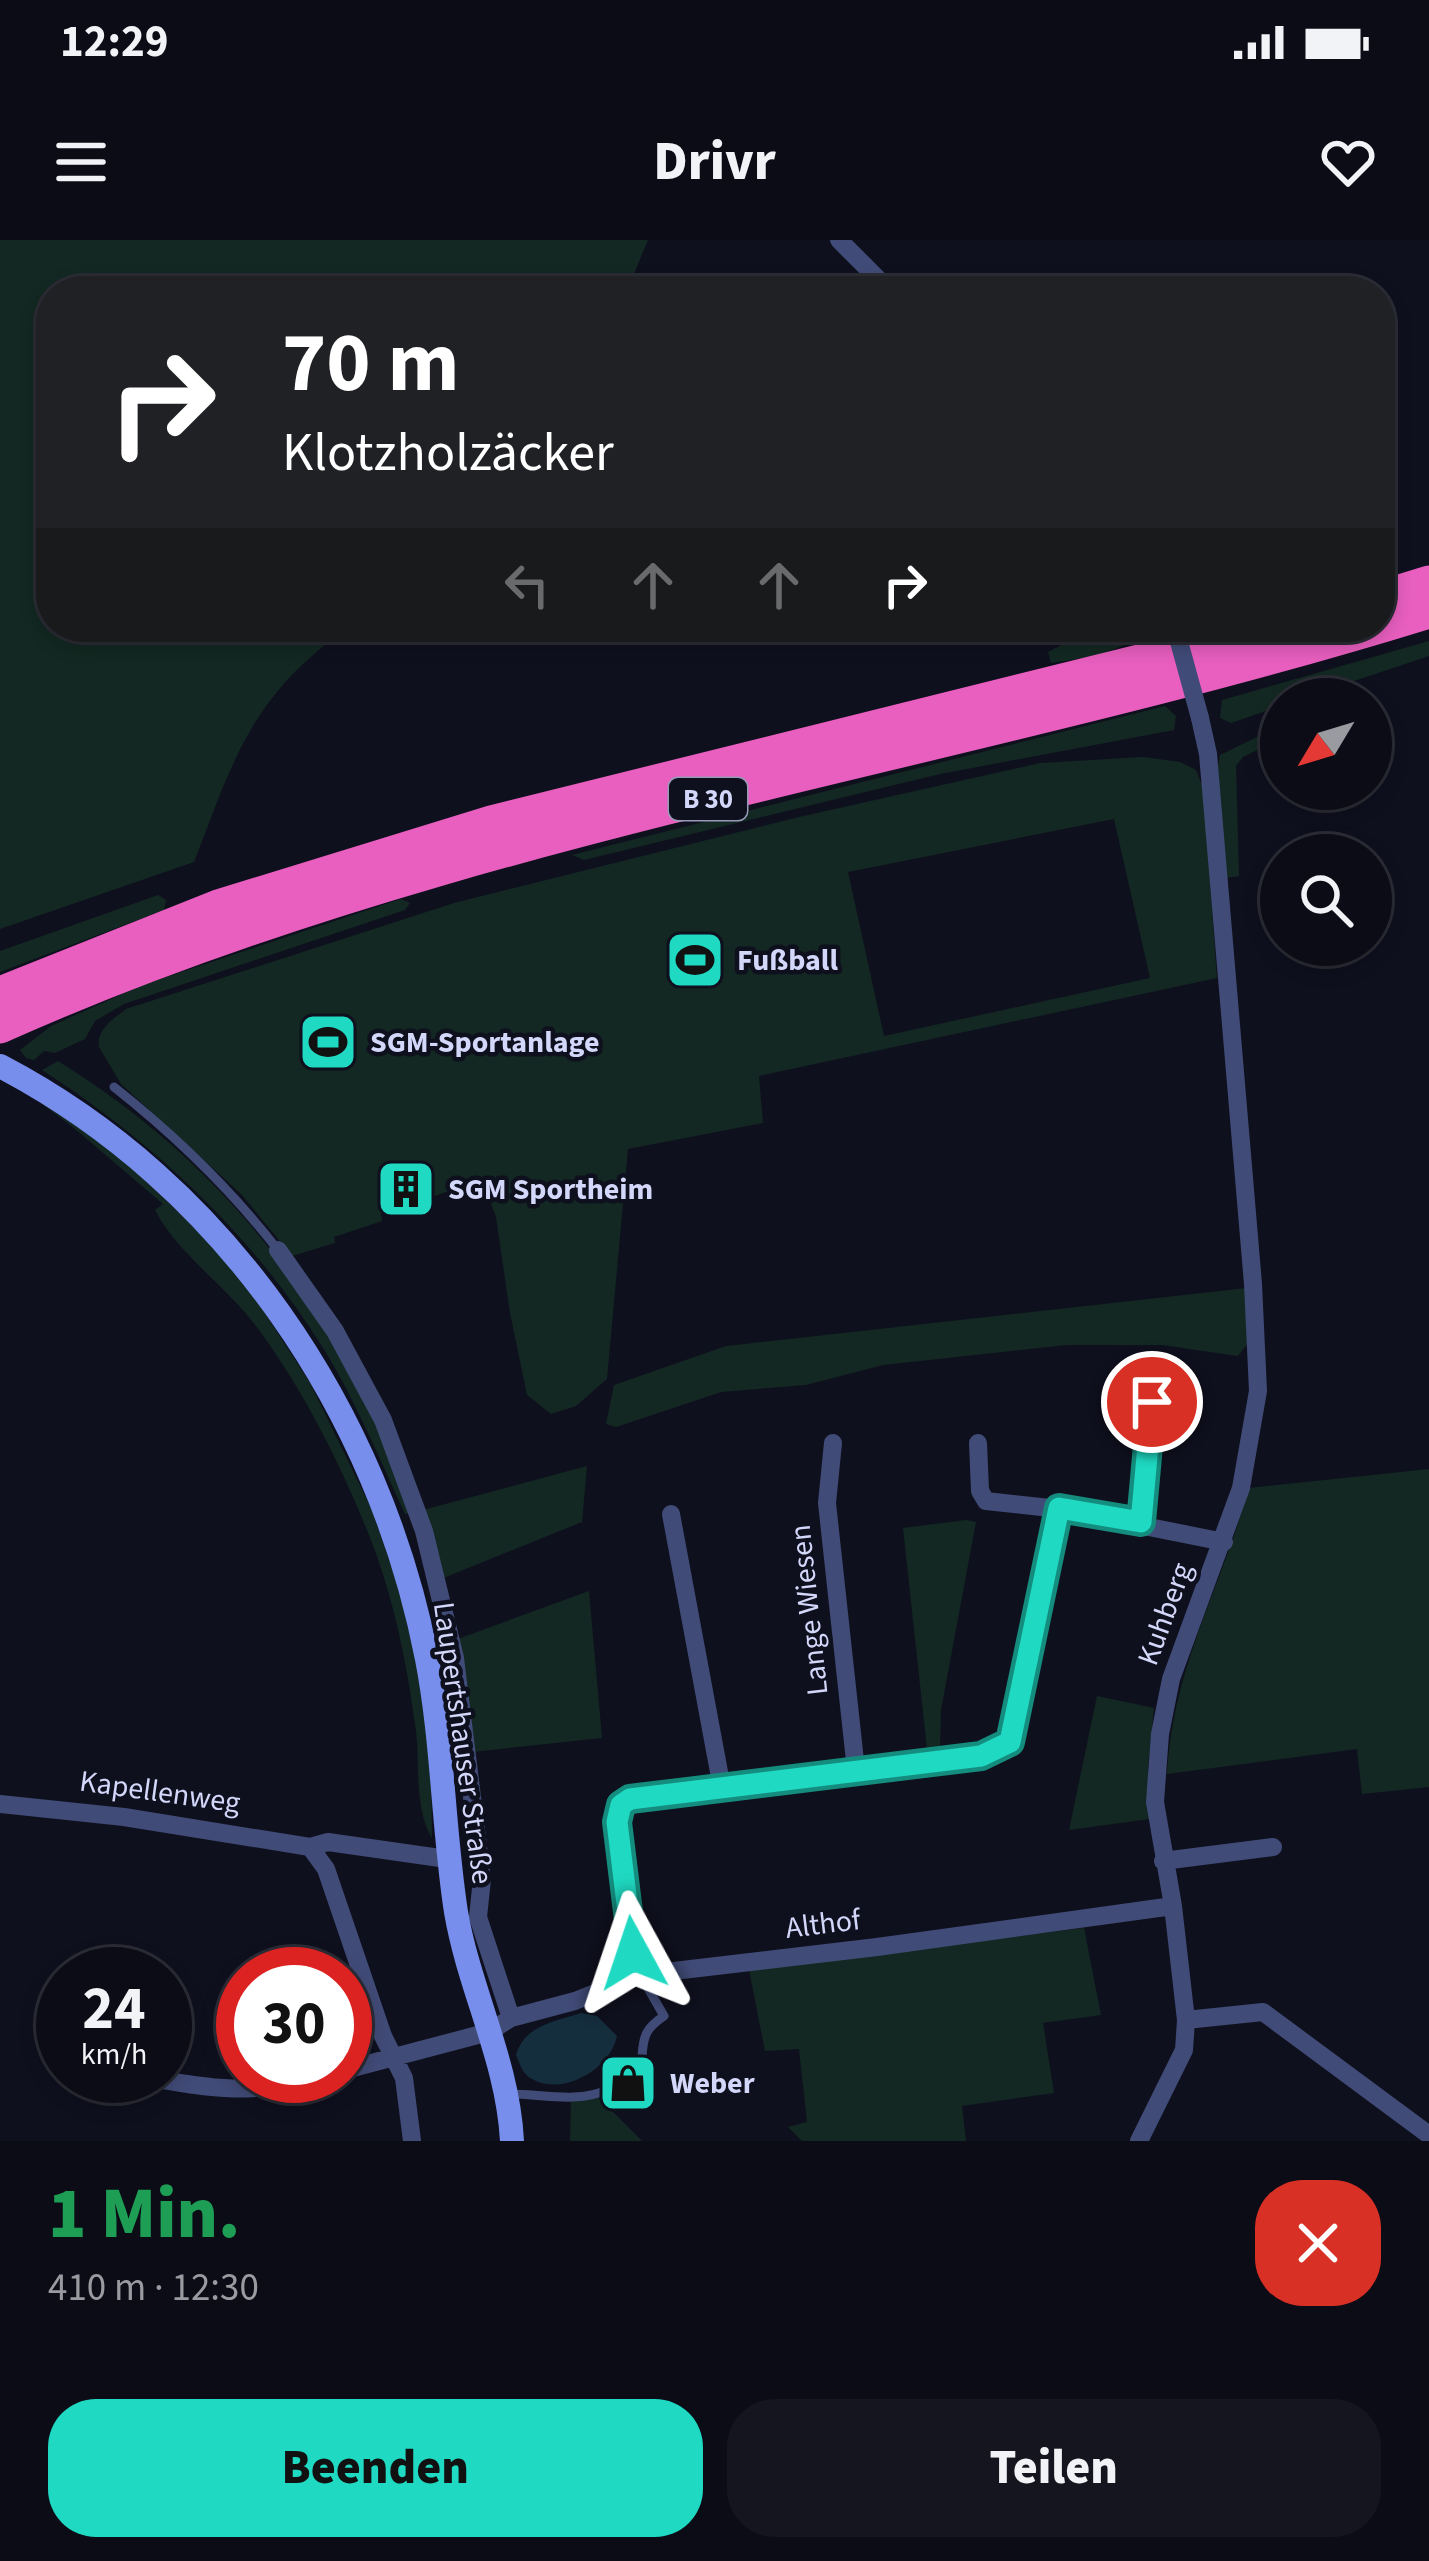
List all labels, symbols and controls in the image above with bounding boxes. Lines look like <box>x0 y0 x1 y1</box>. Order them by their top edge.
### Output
text: 12:29 <box>60 10 169 74</box>
text: Drivr <box>653 124 776 201</box>
icon: menu <box>48 129 114 195</box>
icon: heart <box>1315 129 1381 195</box>
text: 70 m <box>282 304 460 424</box>
icon: right <box>84 324 240 480</box>
text: Klotzholzäcker <box>282 415 614 492</box>
icon: left <box>494 552 560 618</box>
icon: ahead <box>620 552 686 618</box>
icon: ahead <box>746 552 812 618</box>
icon: right <box>872 552 938 618</box>
north arrow <box>1260 678 1392 810</box>
map controls <box>1260 678 1392 966</box>
road number: B 30 <box>669 778 747 820</box>
button: search <box>1260 834 1392 966</box>
sports icon: Fußball <box>664 929 726 991</box>
place label: Fußball <box>737 939 838 982</box>
sports icon: SGM-Sportanlage <box>297 1011 359 1073</box>
place label: SGM-Sportanlage <box>370 1021 600 1064</box>
building icon: SGM Sportheim <box>375 1158 437 1220</box>
place label: SGM Sportheim <box>448 1168 653 1211</box>
pin <box>1101 1351 1203 1453</box>
icon: arrive <box>1119 1369 1185 1435</box>
street label: Lange Wiesen <box>779 1523 839 1697</box>
street label: Kuhberg <box>1127 1557 1203 1671</box>
street label: Laupertshauser Straße <box>422 1599 504 1887</box>
street label: Kapellenweg <box>77 1759 243 1825</box>
position arrow <box>570 1890 696 2016</box>
street label: Althof <box>783 1898 864 1950</box>
speed limit sign: 30 <box>216 1947 372 2103</box>
text: 24 <box>82 1967 146 2052</box>
text: km/h <box>81 2033 147 2076</box>
shop icon: Weber <box>597 2052 659 2114</box>
place label: Weber <box>670 2062 755 2105</box>
text: 1 Min. <box>48 2163 240 2266</box>
button: close <box>1255 2180 1381 2306</box>
text: 410 m · 12:30 <box>48 2260 259 2316</box>
button: Beenden <box>48 2399 703 2537</box>
button: Teilen <box>727 2399 1381 2537</box>

